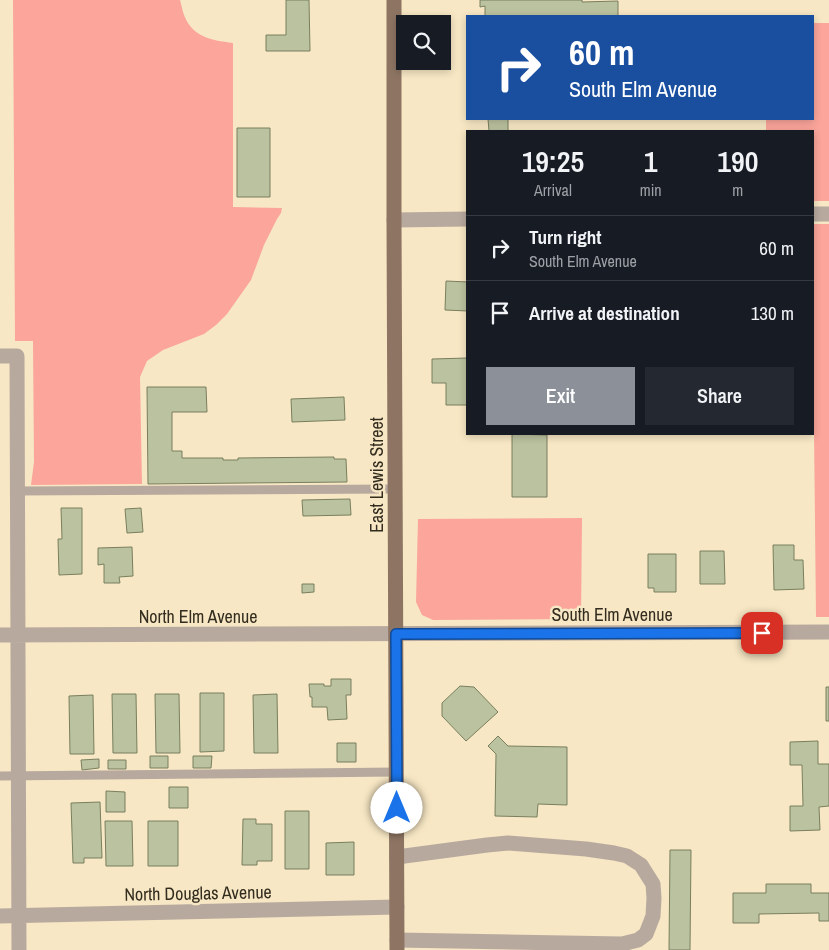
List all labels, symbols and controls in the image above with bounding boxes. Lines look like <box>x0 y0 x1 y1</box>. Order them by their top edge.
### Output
map controls <box>396 15 451 70</box>
button: search <box>396 15 451 70</box>
text: 60 m <box>569 29 634 76</box>
icon: right <box>486 35 551 100</box>
text: South Elm Avenue <box>569 74 717 104</box>
text: 19:25 <box>522 141 584 181</box>
text: 1 <box>644 141 658 181</box>
text: 190 <box>717 141 758 181</box>
text: Arrival <box>534 179 572 201</box>
text: min <box>640 179 662 201</box>
text: m <box>732 179 743 201</box>
text: Turn right <box>529 224 601 250</box>
icon: right <box>486 234 514 262</box>
text: 60 m <box>759 235 794 261</box>
text: South Elm Avenue <box>529 250 637 272</box>
icon: arrive <box>486 299 514 327</box>
text: Arrive at destination <box>529 300 680 326</box>
text: 130 m <box>751 300 794 326</box>
button: Exit <box>486 367 635 425</box>
button: Share <box>645 367 794 425</box>
street label: East Lewis Street <box>364 417 389 533</box>
street label: South Elm Avenue <box>551 602 673 627</box>
street label: North Elm Avenue <box>139 604 257 629</box>
pin <box>741 612 783 654</box>
icon: arrive <box>748 619 776 647</box>
position arrow <box>370 781 422 833</box>
street label: North Douglas Avenue <box>124 879 272 907</box>

